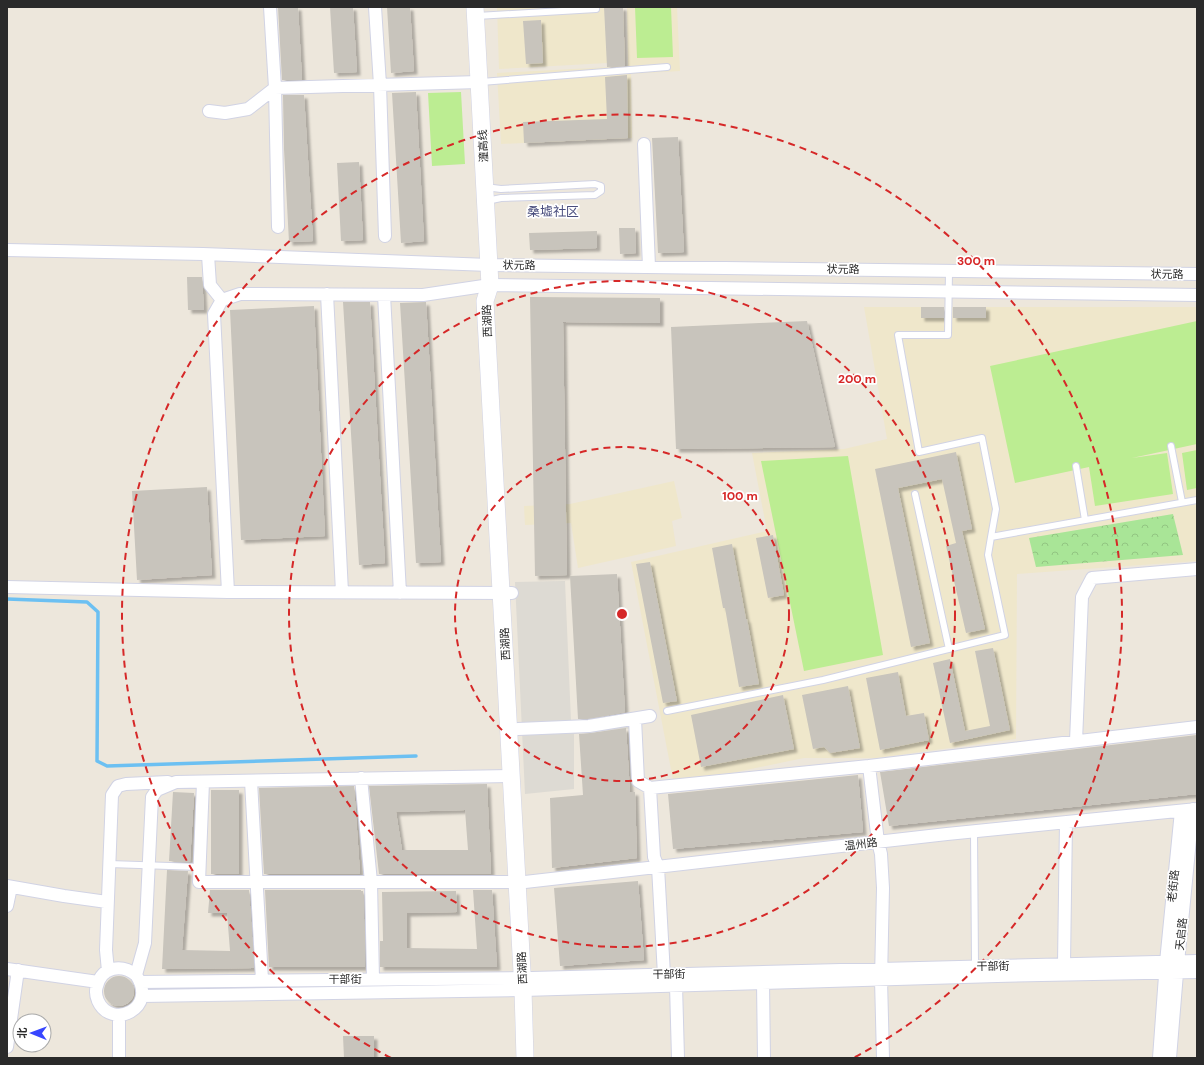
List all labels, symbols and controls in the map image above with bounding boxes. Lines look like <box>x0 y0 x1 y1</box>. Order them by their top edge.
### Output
street label: 潼高线 <box>475 129 491 163</box>
district label: 桑墟社区 <box>527 203 579 220</box>
text: 300 m <box>957 253 995 269</box>
street label: 状元路 <box>502 258 536 272</box>
street label: 状元路 <box>826 262 860 276</box>
street label: 状元路 <box>1150 267 1184 281</box>
street label: 西湖路 <box>479 304 495 338</box>
text: 200 m <box>838 371 876 387</box>
text: 100 m <box>722 488 758 504</box>
centre of rings <box>615 607 629 621</box>
street label: 西湖路 <box>497 627 513 661</box>
street label: 温州路 <box>844 835 878 853</box>
street label: 老街路 <box>1164 869 1182 903</box>
street label: 天启路 <box>1172 917 1190 951</box>
street label: 西湖路 <box>514 951 530 985</box>
street label: 干部街 <box>976 959 1010 973</box>
street label: 干部街 <box>652 967 686 981</box>
street label: 干部街 <box>329 972 362 986</box>
north arrow <box>12 1013 52 1053</box>
text: 北 <box>15 1027 29 1038</box>

